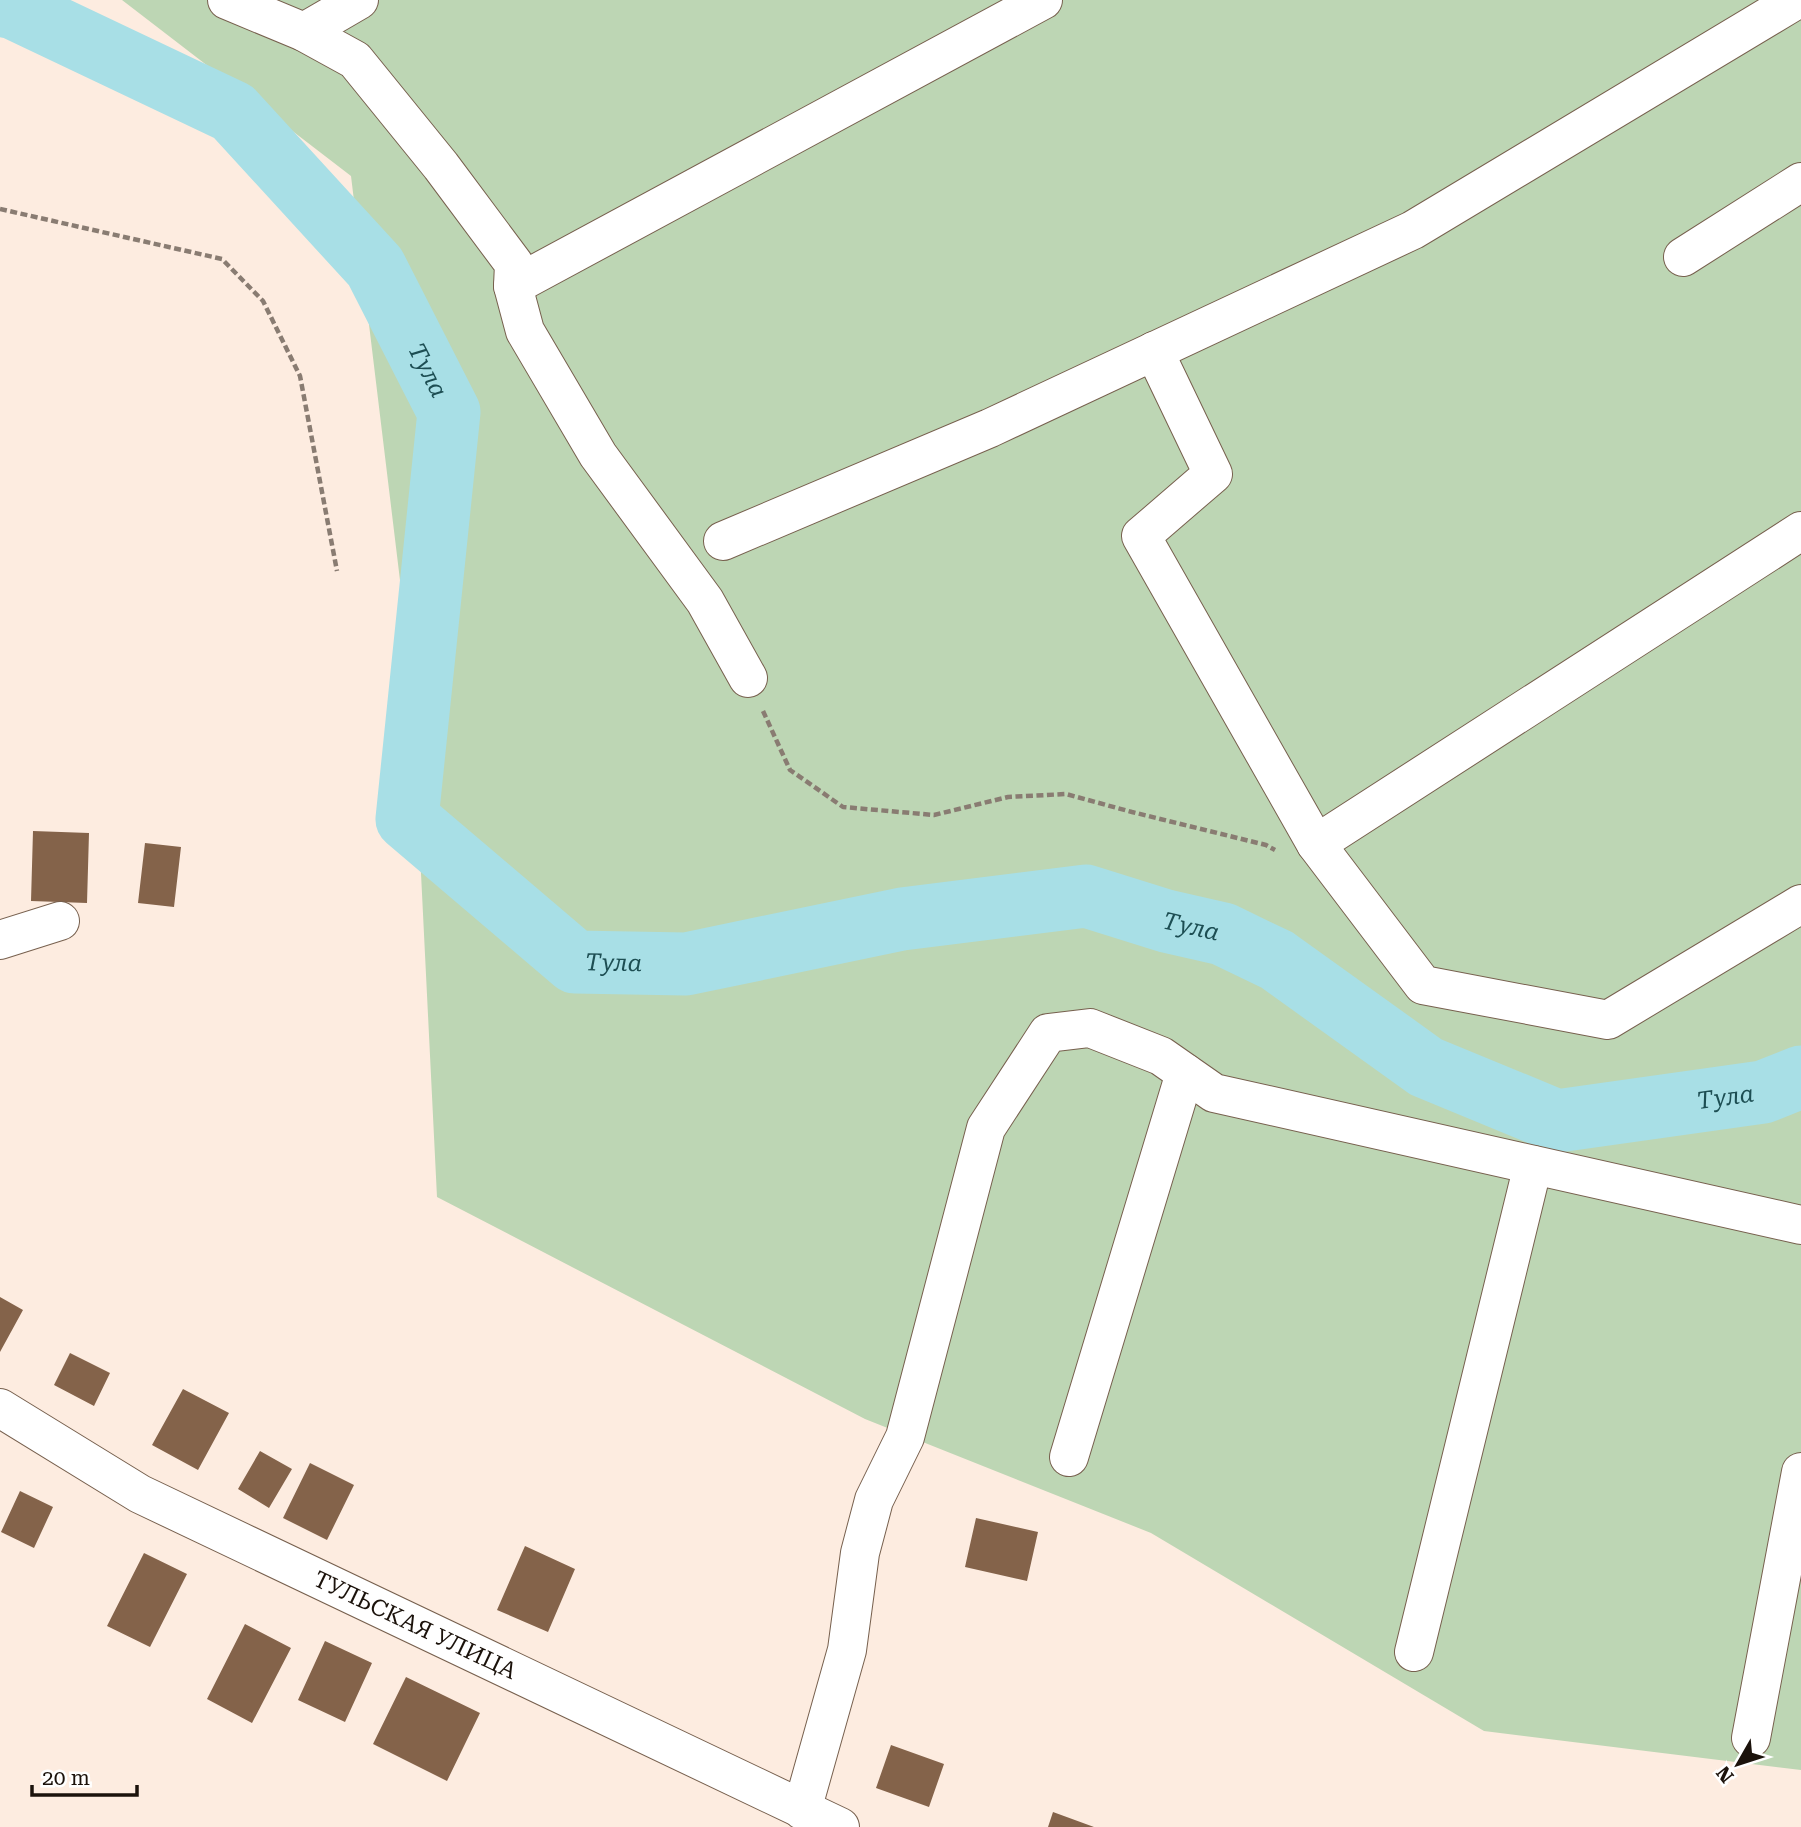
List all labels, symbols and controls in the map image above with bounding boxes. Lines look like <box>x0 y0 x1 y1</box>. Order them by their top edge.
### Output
water label: Тула <box>402 338 453 402</box>
water label: Тула <box>1160 907 1222 947</box>
water label: Тула <box>585 948 642 977</box>
water label: Тула <box>1695 1079 1756 1115</box>
street label: ТУЛЬСКАЯ УЛИЦА <box>309 1566 521 1685</box>
north arrow <box>1703 1729 1773 1799</box>
scale bar <box>32 1754 136 1798</box>
text: N <box>1711 1761 1739 1787</box>
text: 20 m <box>42 1766 90 1790</box>

